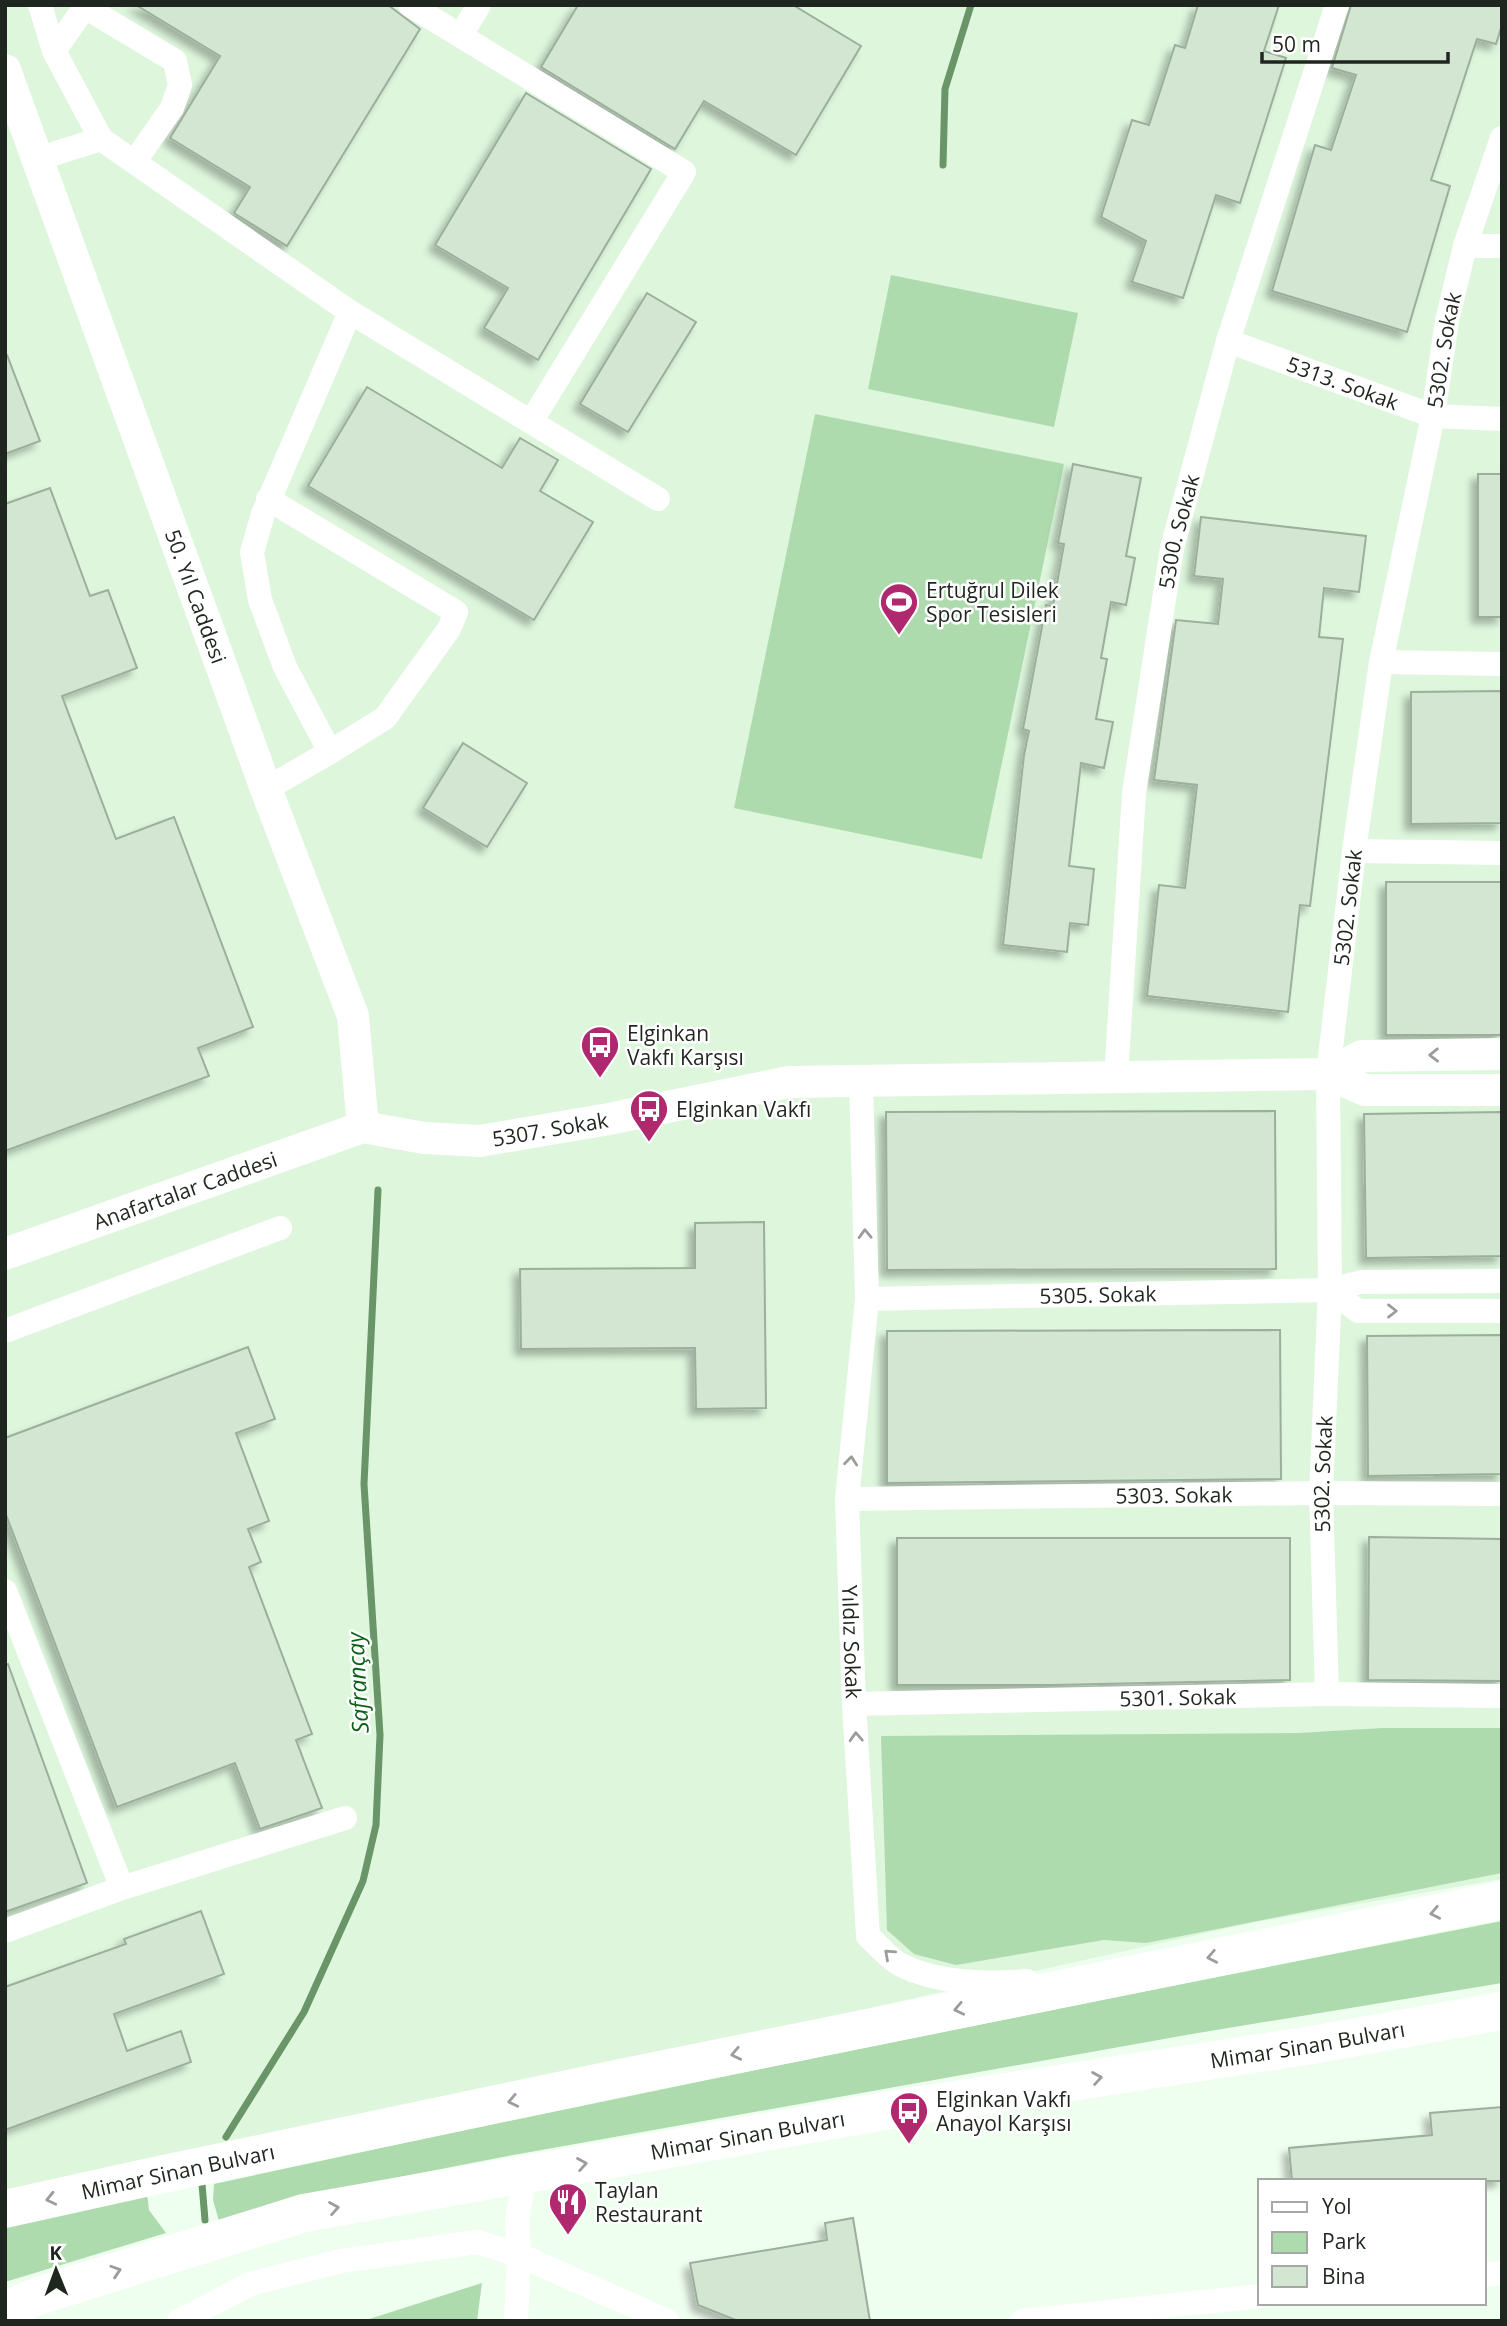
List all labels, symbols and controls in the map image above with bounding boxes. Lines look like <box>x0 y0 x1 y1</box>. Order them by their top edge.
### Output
scale bar <box>1262 21 1448 65</box>
text: 50 m <box>1272 30 1321 58</box>
street label: 5302. Sokak <box>1420 289 1467 410</box>
street label: 5313. Sokak <box>1283 350 1402 416</box>
street label: 5300. Sokak <box>1152 471 1205 591</box>
street label: 50. Yıl Caddesi <box>159 526 233 667</box>
place label: Ertuğrul Dilek Spor Tesisleri <box>926 576 1059 628</box>
sports icon: Ertuğrul Dilek Spor Tesisleri <box>878 581 920 636</box>
street label: 5302. Sokak <box>1327 848 1368 967</box>
place label: Elginkan Vakfı Karşısı <box>627 1019 744 1071</box>
bus stop icon: Elginkan Vakfı Karşısı <box>579 1024 621 1079</box>
one-way arrow <box>1428 1047 1438 1063</box>
bus stop icon: Elginkan Vakfı <box>628 1088 670 1143</box>
place label: Elginkan Vakfı <box>676 1095 811 1123</box>
street label: 5307. Sokak <box>490 1105 610 1153</box>
street label: Anafartalar Caddesi <box>89 1145 281 1236</box>
one-way arrow <box>858 1228 873 1239</box>
street label: 5305. Sokak <box>1039 1279 1157 1310</box>
one-way arrow <box>1387 1303 1398 1319</box>
street label: 5302. Sokak <box>1307 1415 1338 1533</box>
one-way arrow <box>843 1455 858 1466</box>
street label: 5303. Sokak <box>1115 1480 1233 1510</box>
street label: Yıldız Sokak <box>836 1585 868 1699</box>
water label: Safrançay <box>338 1630 376 1734</box>
street label: 5301. Sokak <box>1119 1682 1237 1712</box>
one-way arrow <box>849 1731 864 1742</box>
one-way arrow <box>1429 1905 1441 1920</box>
one-way arrow <box>1206 1949 1218 1964</box>
one-way arrow <box>884 1950 897 1963</box>
one-way arrow <box>953 2000 965 2015</box>
street label: Mimar Sinan Bulvarı <box>1208 2015 1407 2074</box>
one-way arrow <box>730 2046 742 2061</box>
one-way arrow <box>1091 2071 1102 2086</box>
place label: Elginkan Vakfı Anayol Karşısı <box>936 2085 1071 2137</box>
bus stop icon: Elginkan Vakfı Anayol Karşısı <box>888 2090 930 2145</box>
one-way arrow <box>507 2092 519 2107</box>
street label: Mimar Sinan Bulvarı <box>648 2104 847 2166</box>
street label: Mimar Sinan Bulvarı <box>79 2137 277 2206</box>
one-way arrow <box>576 2157 588 2172</box>
place label: Taylan Restaurant <box>595 2176 702 2228</box>
legend <box>1258 2179 1486 2305</box>
restaurant icon: Taylan Restaurant <box>547 2181 589 2236</box>
one-way arrow <box>45 2191 57 2205</box>
text: Yol <box>1322 2192 1352 2220</box>
one-way arrow <box>328 2201 340 2216</box>
text: Park <box>1322 2227 1366 2255</box>
north arrow <box>21 2235 91 2305</box>
text: K <box>49 2240 63 2266</box>
text: Bina <box>1322 2262 1365 2290</box>
one-way arrow <box>109 2265 121 2279</box>

